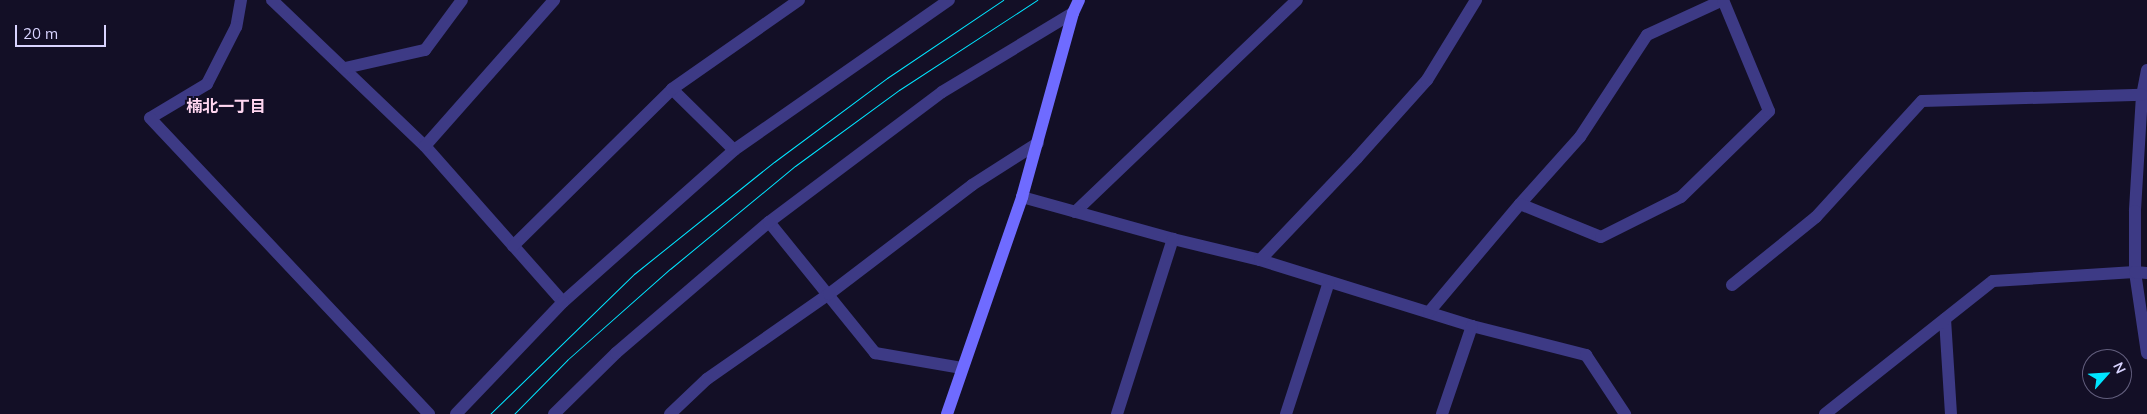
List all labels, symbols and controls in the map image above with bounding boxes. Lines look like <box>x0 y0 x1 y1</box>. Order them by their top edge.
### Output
scale bar <box>18 15 109 47</box>
text: 20 m <box>23 24 58 43</box>
district label: 楠北一丁目 <box>186 96 266 116</box>
north arrow <box>2082 349 2132 399</box>
text: N <box>2109 359 2130 377</box>

